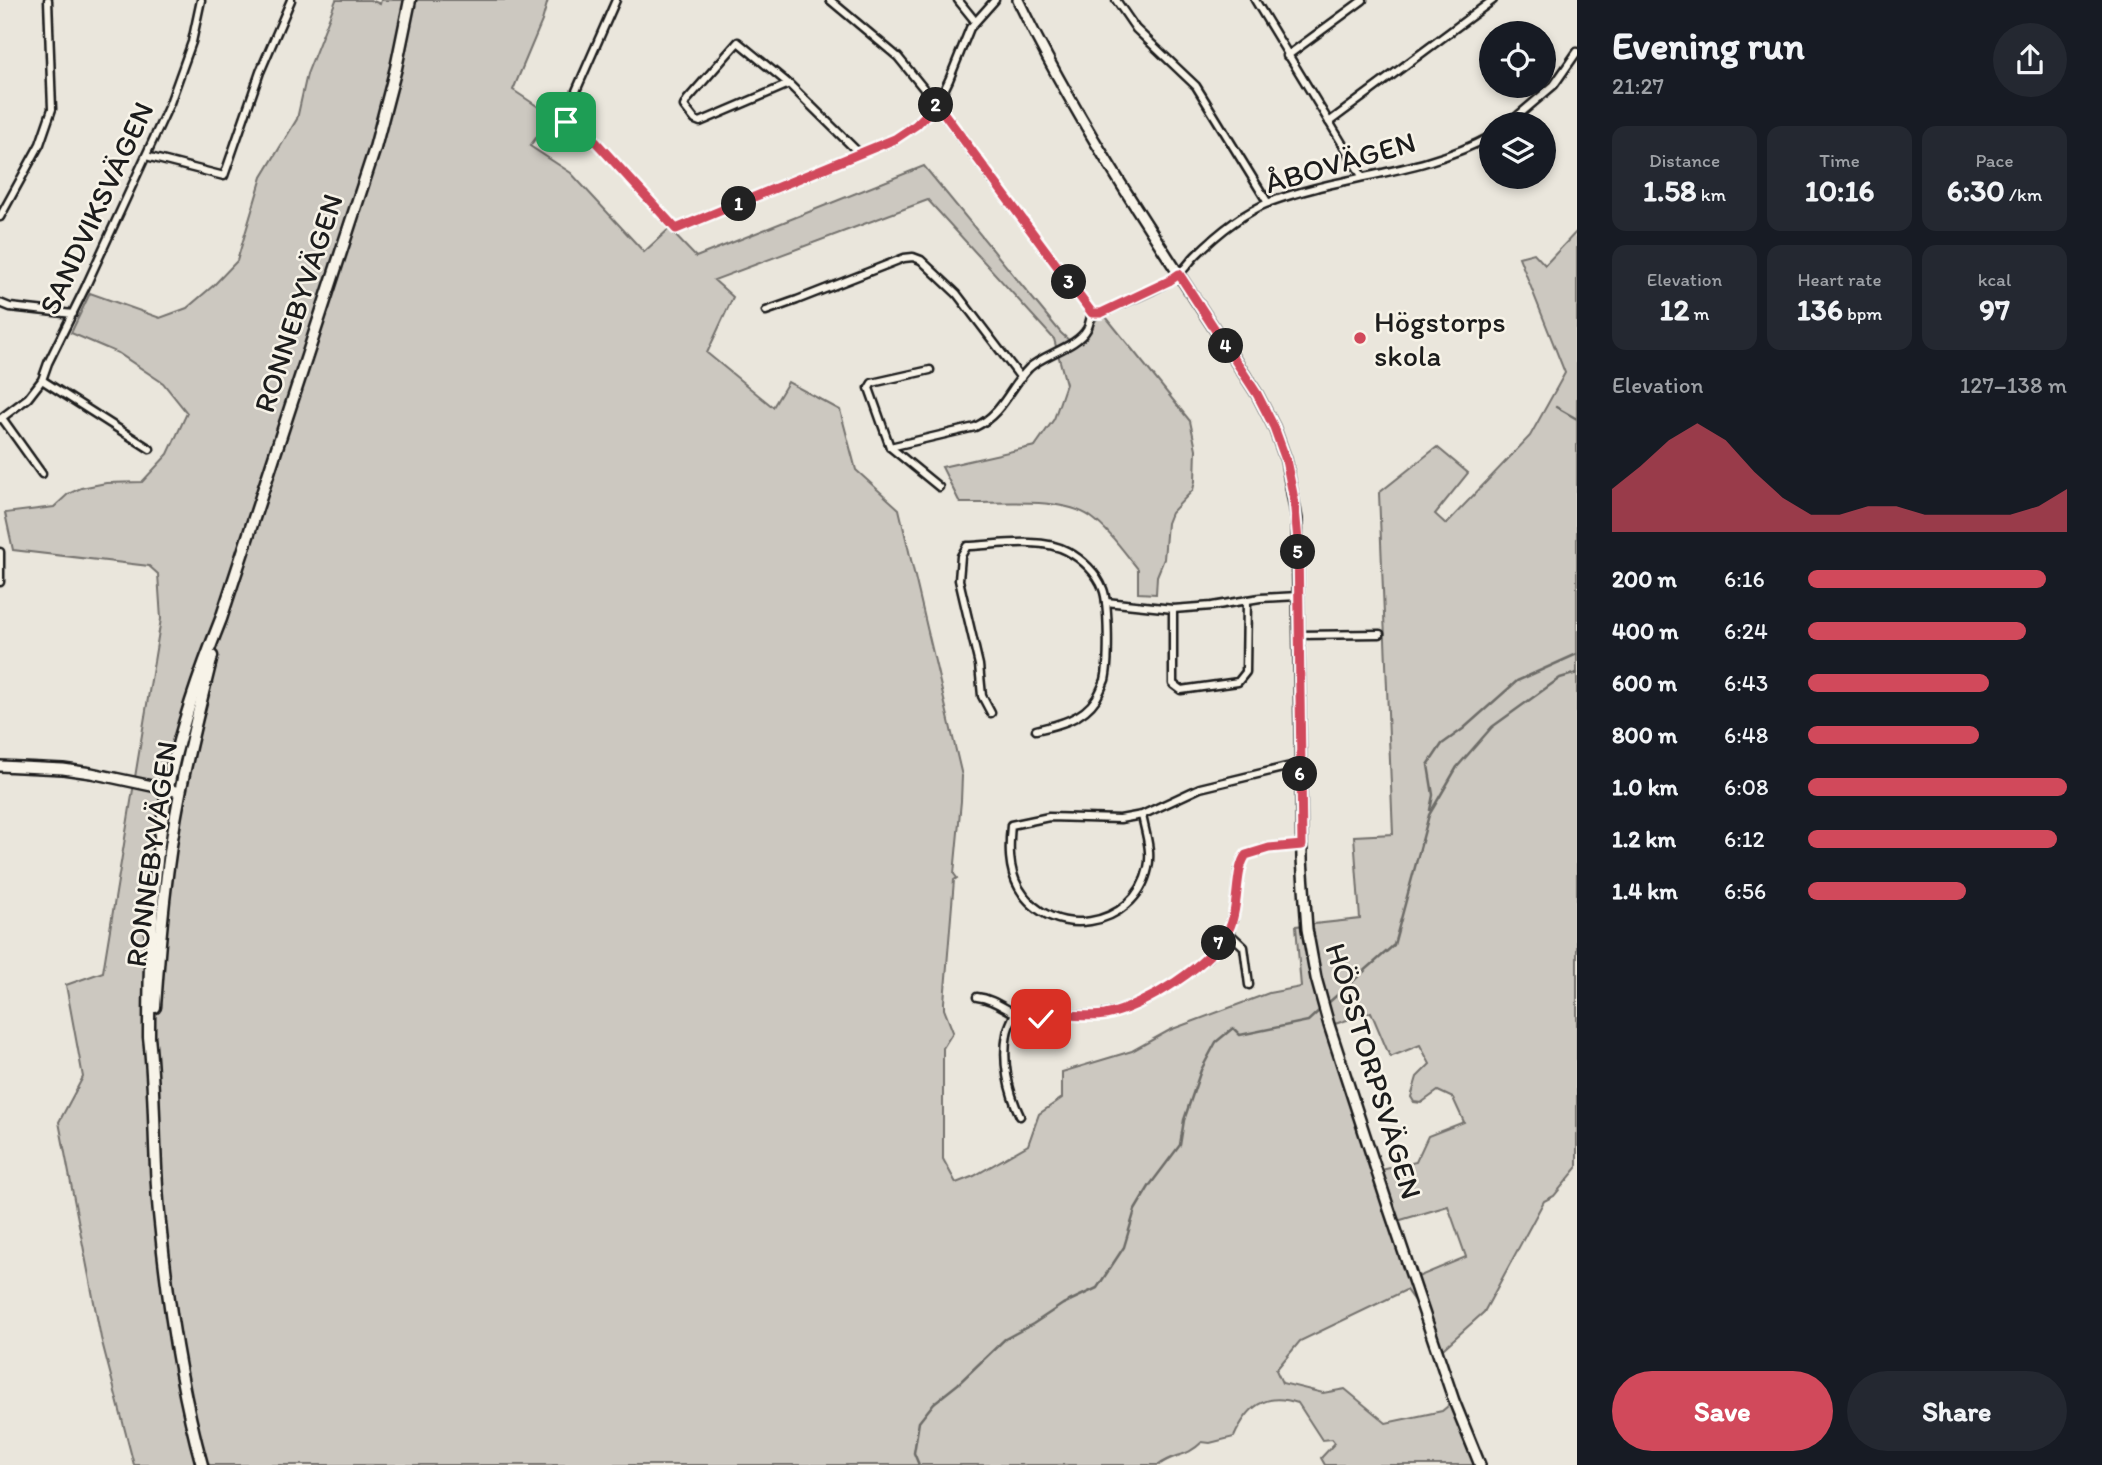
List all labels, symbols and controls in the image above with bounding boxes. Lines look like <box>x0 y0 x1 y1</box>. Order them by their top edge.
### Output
map controls <box>1479 21 1556 189</box>
button: locate <box>1479 21 1556 98</box>
text: Evening run <box>1612 23 1805 69</box>
button: share <box>1993 23 2067 97</box>
text: 21:27 <box>1612 72 1664 100</box>
pin: 2 <box>918 88 954 122</box>
pin <box>536 92 596 152</box>
text: 2 <box>931 93 941 116</box>
street label: SANDVIKSVÄGEN <box>30 96 162 320</box>
icon: arrive <box>547 103 585 141</box>
button: layers <box>1479 112 1556 189</box>
street label: ÅBOVÄGEN <box>1260 123 1420 201</box>
text: Distance <box>1649 149 1720 172</box>
text: Time <box>1819 149 1860 172</box>
text: Pace <box>1975 149 2014 172</box>
text: 1.58 <box>1643 172 1697 209</box>
text: 10:16 <box>1805 172 1874 209</box>
text: 6:30 <box>1947 172 2005 209</box>
text: km <box>1697 183 1726 206</box>
text: /km <box>2005 183 2042 206</box>
pin: 1 <box>722 186 756 222</box>
street label: RONNEBYVÄGEN <box>245 189 351 417</box>
text: 1 <box>734 192 743 215</box>
pin: 3 <box>1052 264 1086 300</box>
text: Elevation <box>1647 268 1722 291</box>
text: Heart rate <box>1797 268 1882 291</box>
text: kcal <box>1978 268 2011 291</box>
text: 3 <box>1063 270 1074 293</box>
text: 12 <box>1660 291 1689 328</box>
text: 136 <box>1797 291 1843 328</box>
text: 97 <box>1979 291 2010 328</box>
text: m <box>1689 302 1709 325</box>
text: bpm <box>1843 302 1882 325</box>
place label: Högstorps skola <box>1374 303 1506 374</box>
pin: 4 <box>1208 328 1244 364</box>
marker: Högstorps skola <box>1352 330 1368 346</box>
text: 4 <box>1220 334 1231 357</box>
text: Elevation <box>1612 371 1703 399</box>
text: 127–138 m <box>1960 371 2067 399</box>
pin: 5 <box>1280 534 1316 570</box>
text: 5 <box>1293 540 1302 563</box>
text: 200 m <box>1612 565 1677 593</box>
text: 6:16 <box>1724 565 1765 593</box>
text: 400 m <box>1612 617 1679 645</box>
text: 6:24 <box>1724 617 1768 645</box>
text: 600 m <box>1612 669 1677 697</box>
text: 6:43 <box>1724 669 1768 697</box>
text: 800 m <box>1612 721 1677 749</box>
text: 6:48 <box>1724 721 1768 749</box>
street label: RONNEBYVÄGEN <box>117 739 185 969</box>
pin: 6 <box>1282 756 1318 792</box>
text: 6 <box>1294 762 1305 785</box>
text: 1.0 km <box>1612 773 1678 801</box>
text: 6:08 <box>1724 773 1769 801</box>
text: 1.2 km <box>1612 825 1676 853</box>
text: 6:12 <box>1724 825 1765 853</box>
text: 1.4 km <box>1612 877 1678 905</box>
text: 6:56 <box>1724 877 1766 905</box>
pin: 7 <box>1202 926 1236 960</box>
text: 7 <box>1214 931 1223 954</box>
street label: HÖGSTORPSVÄGEN <box>1317 939 1431 1203</box>
pin <box>1011 989 1071 1049</box>
icon: check <box>1022 1000 1060 1038</box>
button: Save <box>1612 1371 1833 1451</box>
button: Share <box>1847 1371 2067 1451</box>

